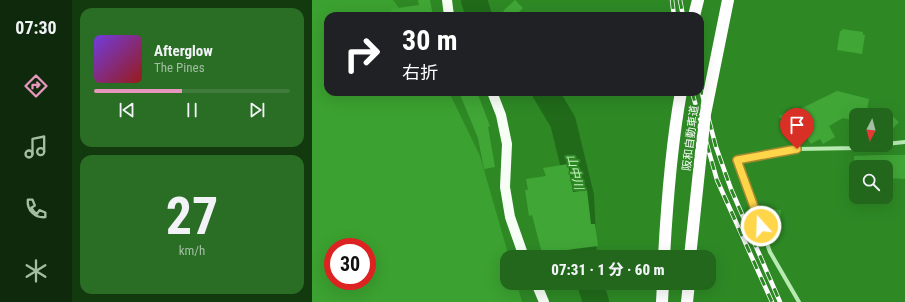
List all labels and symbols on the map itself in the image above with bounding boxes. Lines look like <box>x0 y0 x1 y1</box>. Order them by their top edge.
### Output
street label: 阪和自動車道 <box>680 105 701 172</box>
pin <box>780 108 814 149</box>
north arrow <box>849 108 893 152</box>
water label: 山中川 <box>564 153 587 193</box>
position arrow <box>740 205 782 247</box>
speed limit sign: 30 <box>324 238 376 290</box>

